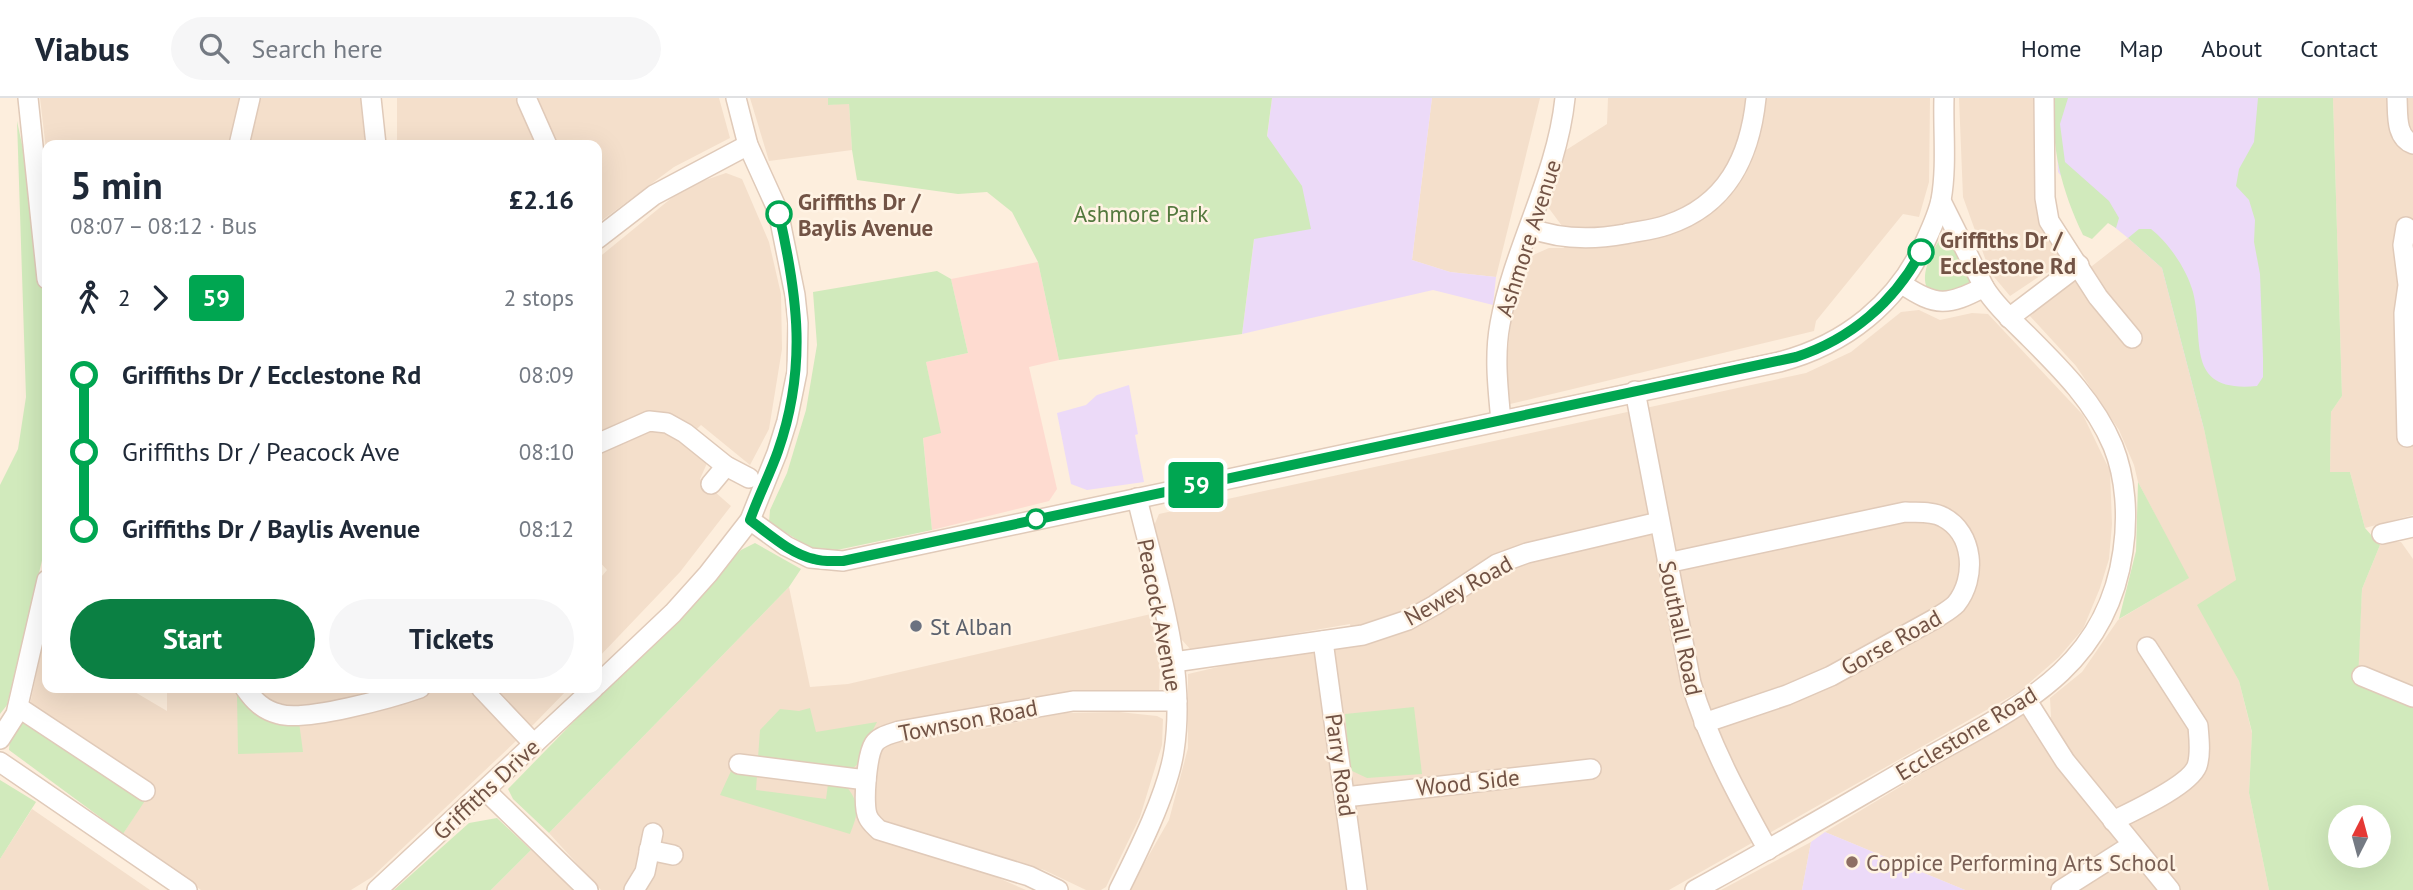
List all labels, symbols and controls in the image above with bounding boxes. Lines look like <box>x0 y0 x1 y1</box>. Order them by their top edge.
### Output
search box <box>171 17 661 80</box>
text: Viabus <box>35 27 129 70</box>
icon: search <box>195 29 233 67</box>
text: Search here <box>251 32 383 65</box>
text: Home <box>2021 33 2081 64</box>
text: Map <box>2119 33 2163 64</box>
text: About <box>2201 33 2262 64</box>
text: Contact <box>2300 33 2378 64</box>
street label: Ashmore Avenue <box>1489 156 1567 320</box>
text: 5 min <box>70 160 163 209</box>
text: £2.16 <box>509 183 574 216</box>
place label: Griffiths Dr / Baylis Avenue <box>798 187 933 242</box>
park label: Ashmore Park <box>1074 199 1208 228</box>
marker: Griffiths Dr / Baylis Avenue <box>766 201 792 227</box>
text: 08:07 – 08:12 · Bus <box>70 211 257 240</box>
place label: Griffiths Dr / Ecclestone Rd <box>1940 225 2076 280</box>
marker: Griffiths Dr / Ecclestone Rd <box>1908 239 1934 265</box>
icon: walk <box>70 279 108 317</box>
icon: forward <box>141 279 179 317</box>
text: 59 <box>203 282 230 313</box>
text: 2 <box>118 283 131 312</box>
text: 2 stops <box>504 283 574 312</box>
text: Griffiths Dr / Ecclestone Rd <box>122 358 421 391</box>
text: 08:09 <box>519 360 574 389</box>
text: Griffiths Dr / Peacock Ave <box>122 435 400 468</box>
text: 08:10 <box>519 437 574 466</box>
line badge: 59 <box>1164 462 1228 508</box>
text: 59 <box>1182 469 1210 500</box>
unlabelled marker <box>1026 509 1046 529</box>
text: Griffiths Dr / Baylis Avenue <box>122 512 420 545</box>
text: 08:12 <box>519 514 574 543</box>
street label: Peacock Avenue <box>1131 536 1189 694</box>
street label: Newey Road <box>1399 548 1517 632</box>
street label: Southall Road <box>1653 558 1709 698</box>
button: Start <box>70 599 315 679</box>
button: Tickets <box>329 599 574 679</box>
street label: Gorse Road <box>1836 603 1946 681</box>
place label: St Alban <box>930 612 1012 641</box>
marker: St Alban <box>908 618 924 634</box>
street label: Ecclestone Road <box>1890 679 2042 787</box>
street label: Townson Road <box>896 692 1040 748</box>
street label: Parry Road <box>1319 712 1363 818</box>
street label: Griffiths Drive <box>427 732 545 846</box>
street label: Wood Side <box>1415 762 1521 802</box>
north arrow <box>2328 805 2390 868</box>
map controls <box>2328 805 2391 868</box>
place label: Coppice Performing Arts School <box>1866 848 2176 877</box>
marker: Coppice Performing Arts School <box>1844 854 1860 870</box>

